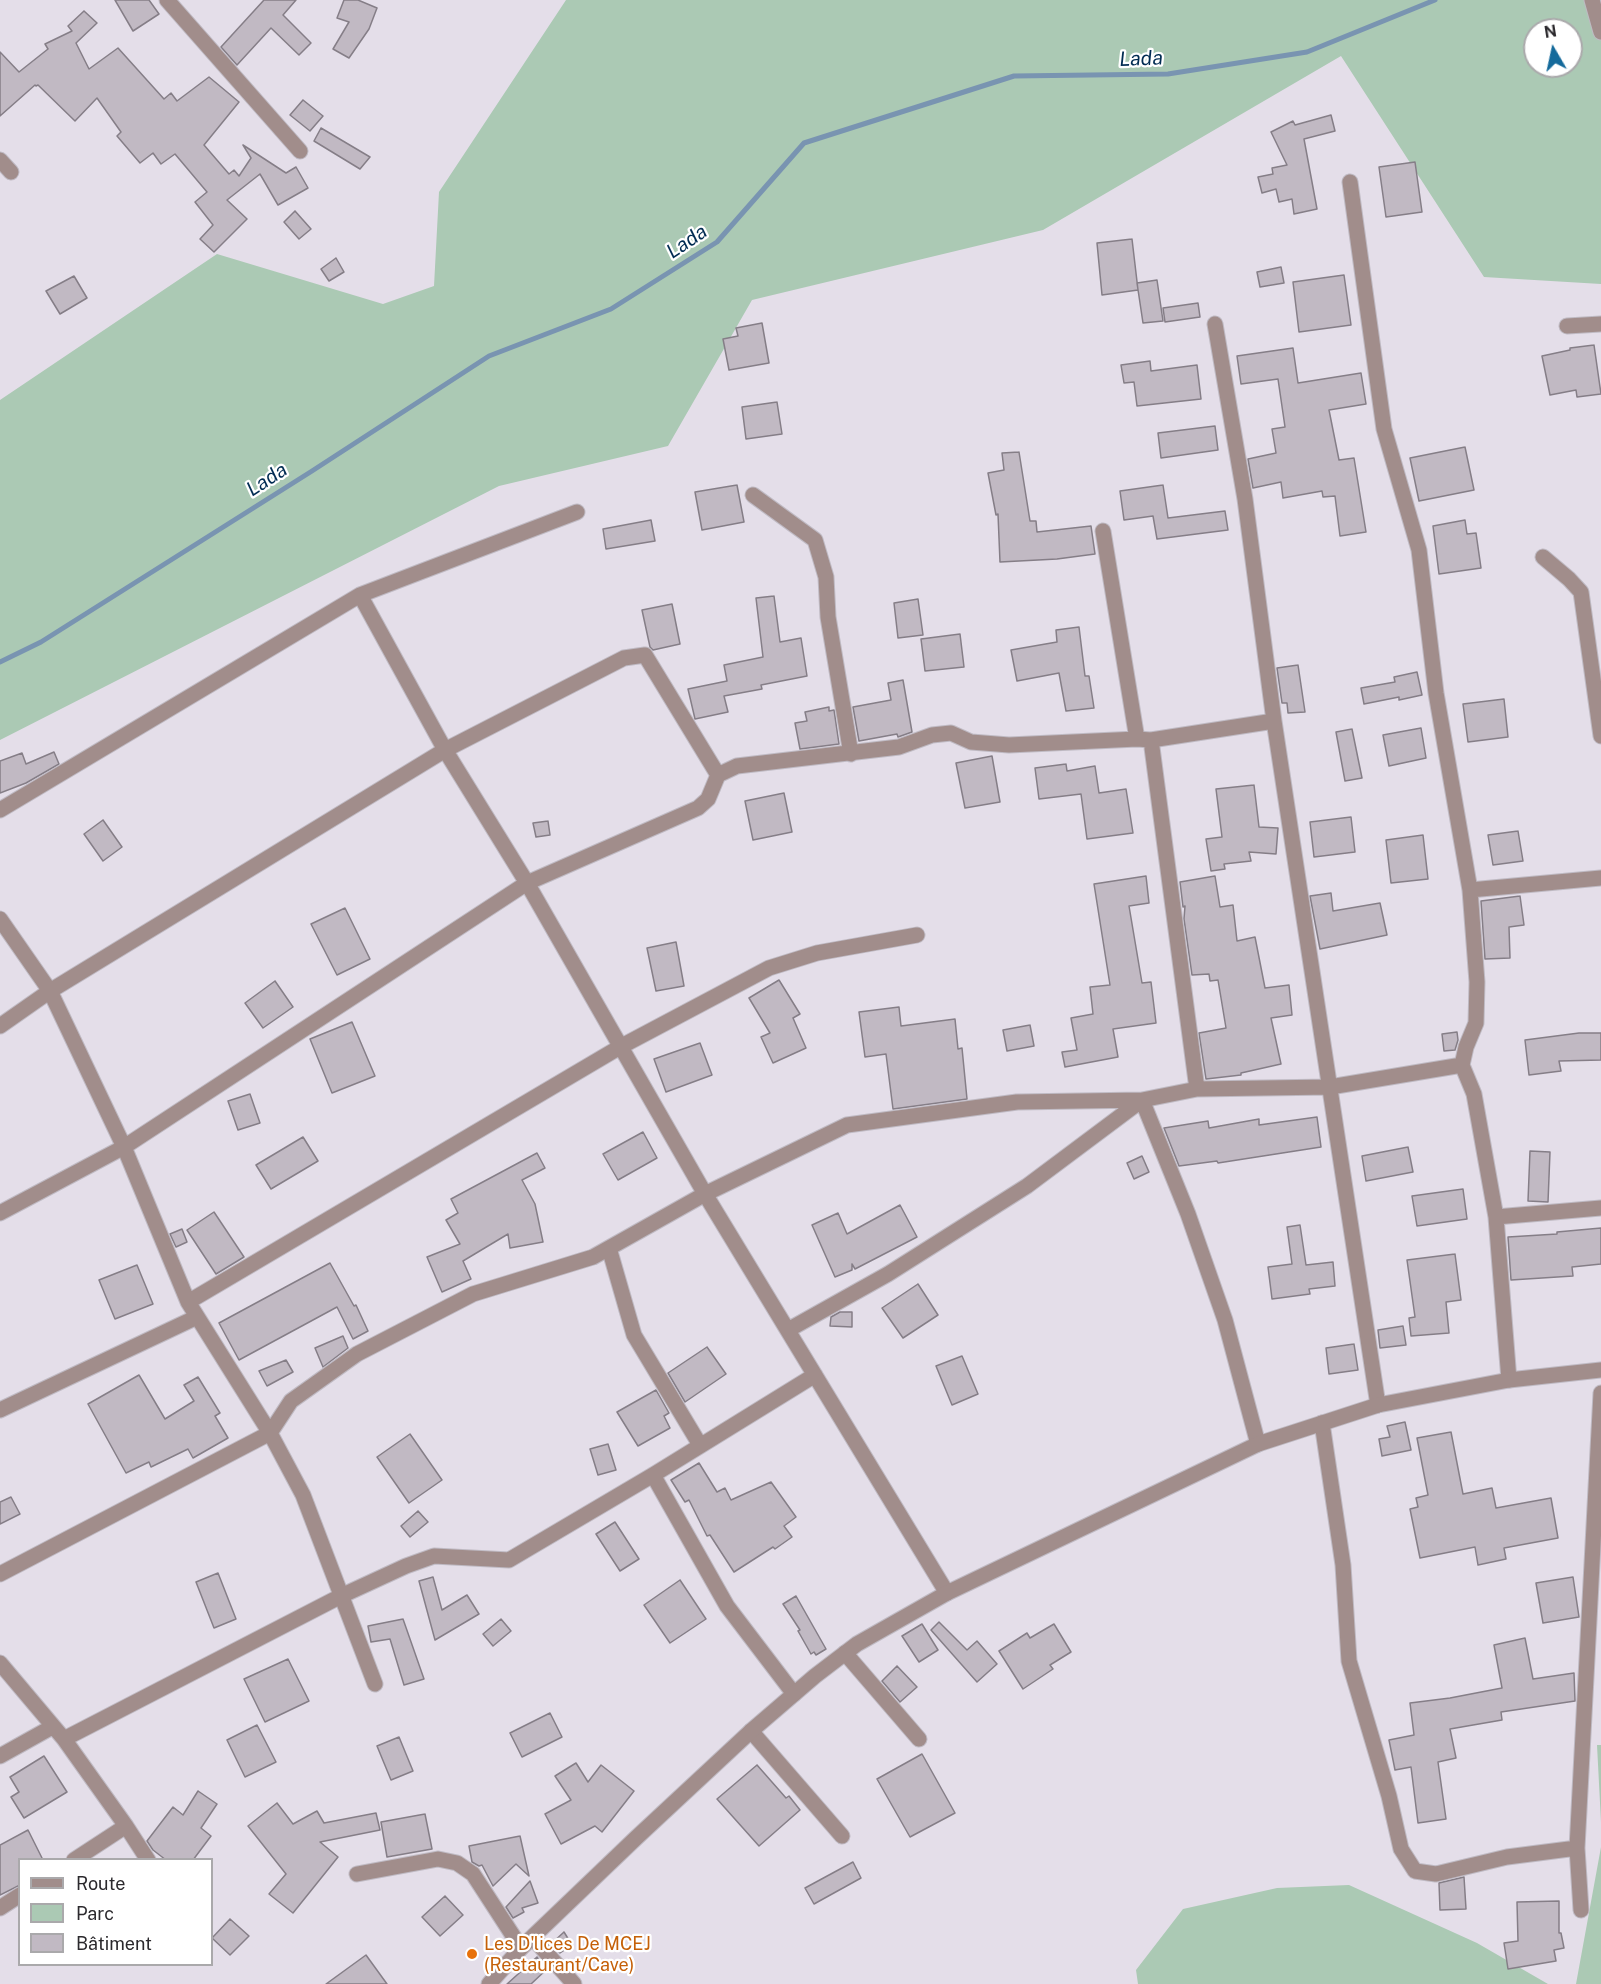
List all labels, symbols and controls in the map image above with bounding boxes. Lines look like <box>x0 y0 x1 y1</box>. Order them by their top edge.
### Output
north arrow <box>1523 18 1583 78</box>
text: N <box>1543 21 1558 42</box>
water label: Lada <box>1119 46 1163 72</box>
water label: Lada <box>662 220 712 264</box>
water label: Lada <box>242 458 292 502</box>
legend <box>18 1858 213 1966</box>
text: Route <box>76 1873 125 1894</box>
text: Parc <box>76 1903 114 1924</box>
text: Bâtiment <box>76 1933 152 1954</box>
place label: Les D'lices De MCEJ (Restaurant/Cave) <box>484 1933 651 1976</box>
marker: Les D'lices De MCEJ (Restaurant/Cave) <box>465 1947 479 1961</box>

